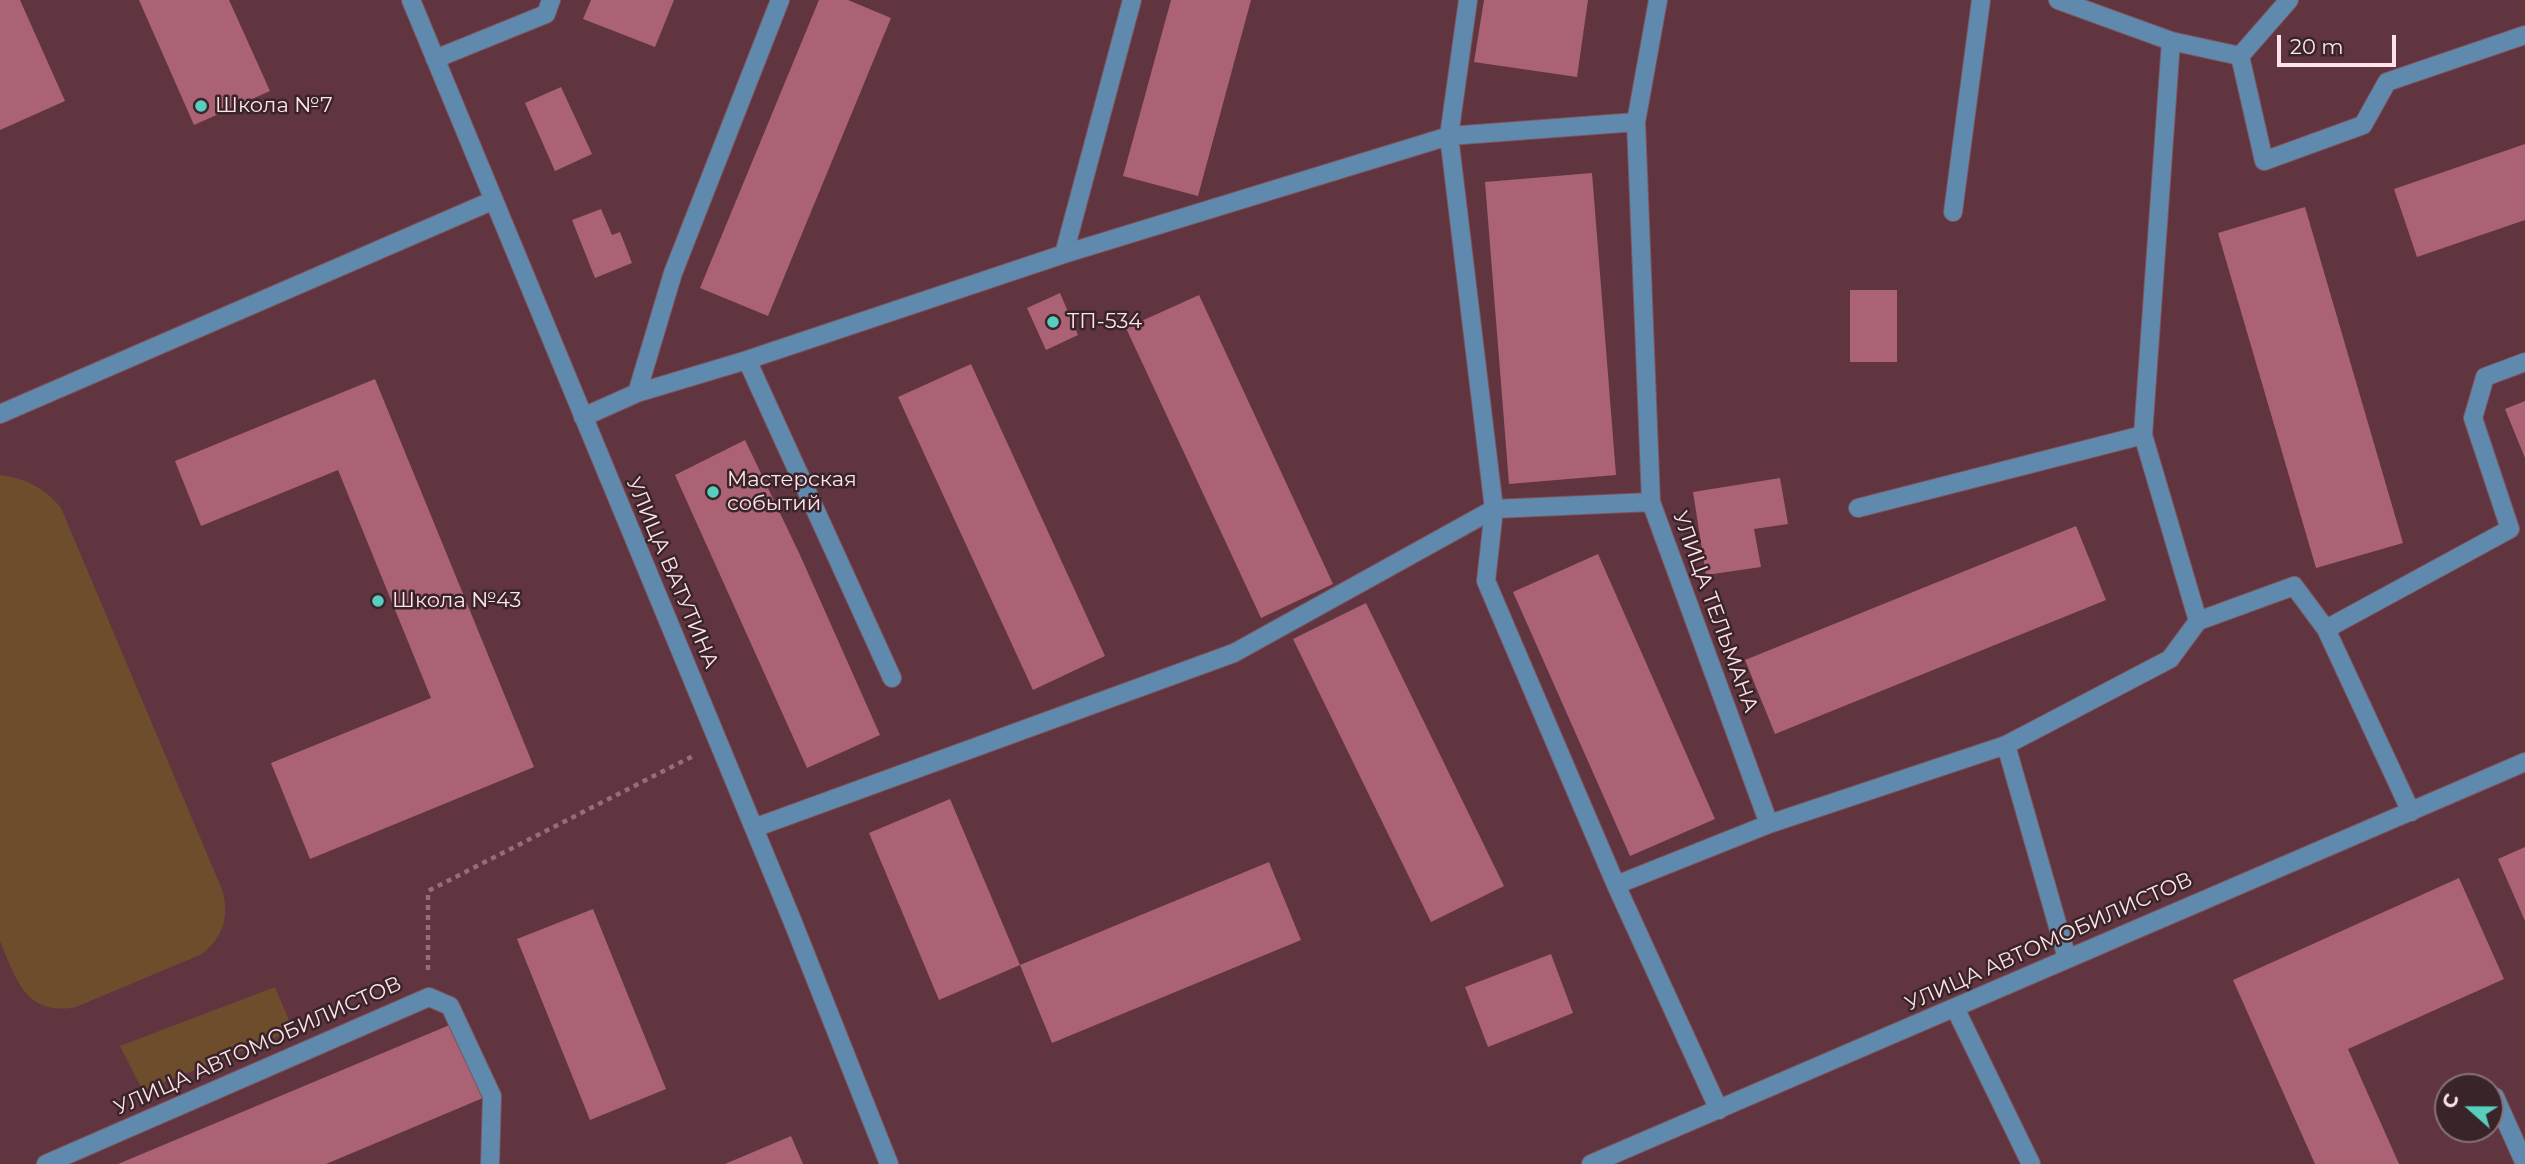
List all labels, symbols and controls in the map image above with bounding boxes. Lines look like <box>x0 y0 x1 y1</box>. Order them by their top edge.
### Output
scale bar <box>2280 21 2399 65</box>
text: 20 m <box>2290 34 2344 59</box>
place label: Школа №7 <box>215 93 333 119</box>
marker: Школа №7 <box>193 98 209 114</box>
place label: ТП-534 <box>1067 309 1142 335</box>
marker: ТП-534 <box>1045 314 1061 330</box>
place label: Мастерская событий <box>727 467 857 517</box>
street label: УЛИЦА ВАТУТИНА <box>620 474 724 672</box>
marker: Мастерская событий <box>705 484 721 500</box>
street label: УЛИЦА ТЕЛЬМАНА <box>1667 508 1763 716</box>
place label: Школа №43 <box>392 588 521 614</box>
marker: Школа №43 <box>370 593 386 609</box>
street label: УЛИЦА АВТОМОБИЛИСТОВ <box>1901 867 2197 1017</box>
street label: УЛИЦА АВТОМОБИЛИСТОВ <box>110 971 406 1121</box>
north arrow <box>2434 1073 2504 1143</box>
text: С <box>2438 1090 2464 1112</box>

